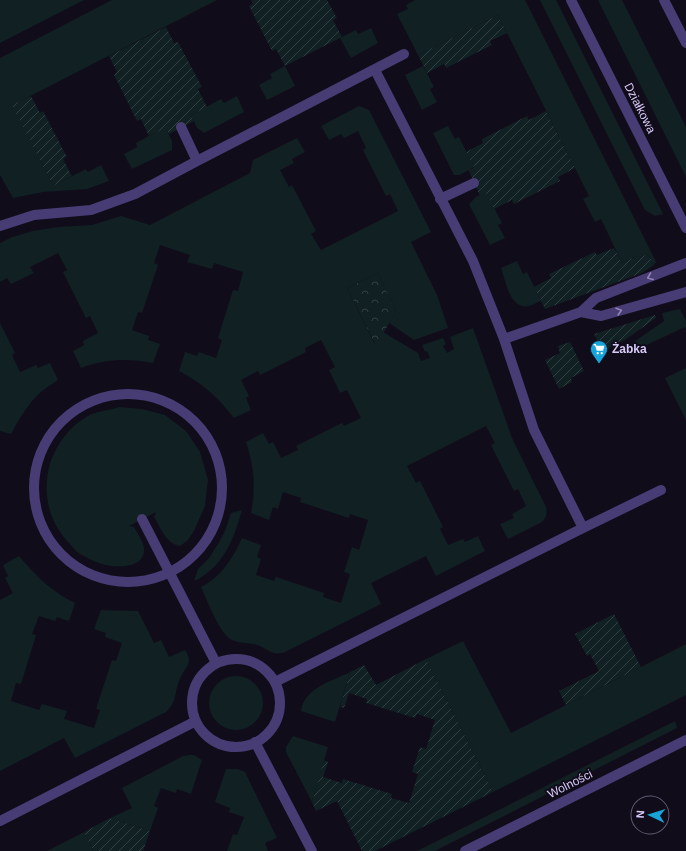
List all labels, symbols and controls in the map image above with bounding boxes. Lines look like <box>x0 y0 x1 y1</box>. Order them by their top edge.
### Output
street label: Działkowa <box>621 80 659 136</box>
one-way arrow <box>646 273 653 281</box>
one-way arrow <box>615 307 622 316</box>
supermarket icon: Żabka <box>589 339 609 364</box>
place label: Żabka <box>612 341 647 356</box>
street label: Wolności <box>545 767 595 801</box>
north arrow <box>630 795 670 835</box>
text: N <box>634 810 646 819</box>

